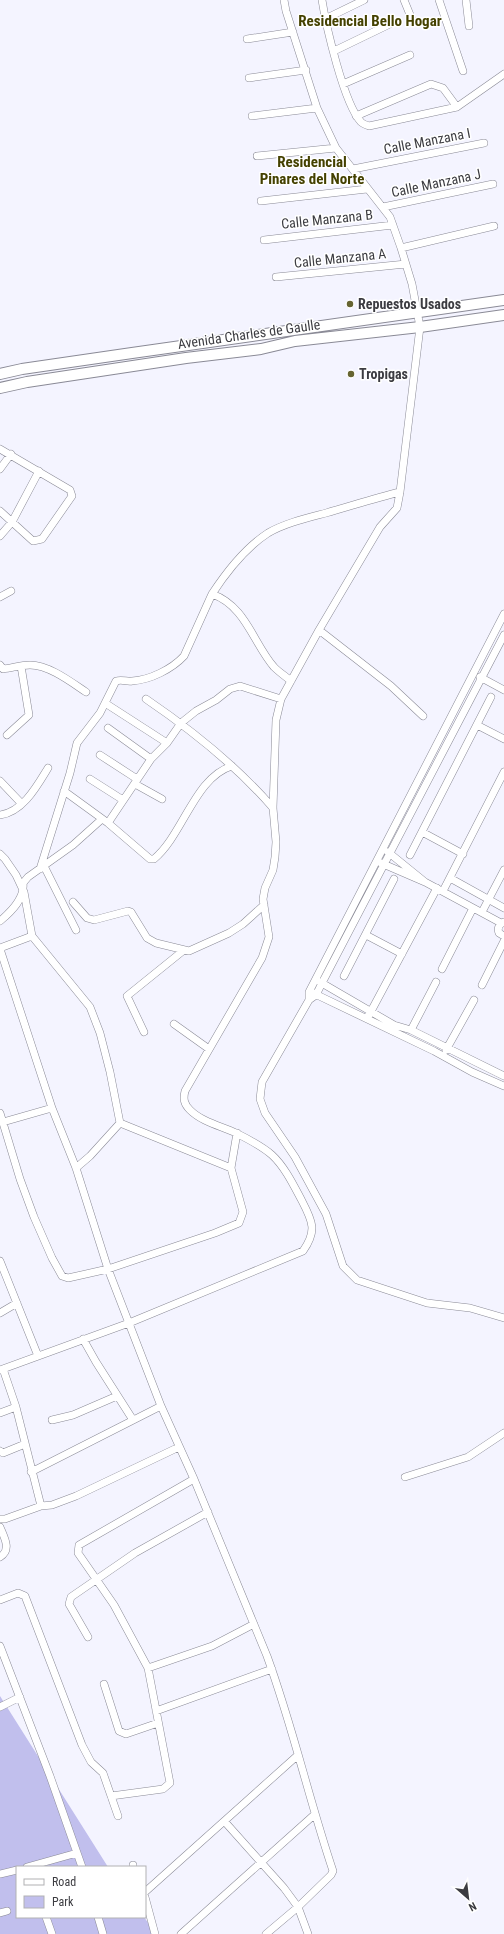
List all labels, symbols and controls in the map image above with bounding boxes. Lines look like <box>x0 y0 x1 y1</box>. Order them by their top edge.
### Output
district label: Residencial Bello Hogar <box>298 12 442 30</box>
street label: Calle Manzana I <box>382 125 472 157</box>
district label: Residencial Pinares del Norte <box>260 153 364 188</box>
street label: Calle Manzana J <box>390 166 482 200</box>
street label: Calle Manzana B <box>280 206 374 232</box>
street label: Calle Manzana A <box>293 245 387 271</box>
place label: Repuestos Usados <box>358 296 461 312</box>
marker: Repuestos Usados <box>345 299 355 309</box>
street label: Avenida Charles de Gaulle <box>177 316 322 352</box>
place label: Tropigas <box>359 366 408 382</box>
marker: Tropigas <box>346 369 356 379</box>
legend <box>16 1866 146 1918</box>
text: Road <box>52 1875 76 1889</box>
north arrow <box>448 1878 488 1918</box>
text: Park <box>52 1895 74 1909</box>
text: N <box>466 1899 478 1914</box>

